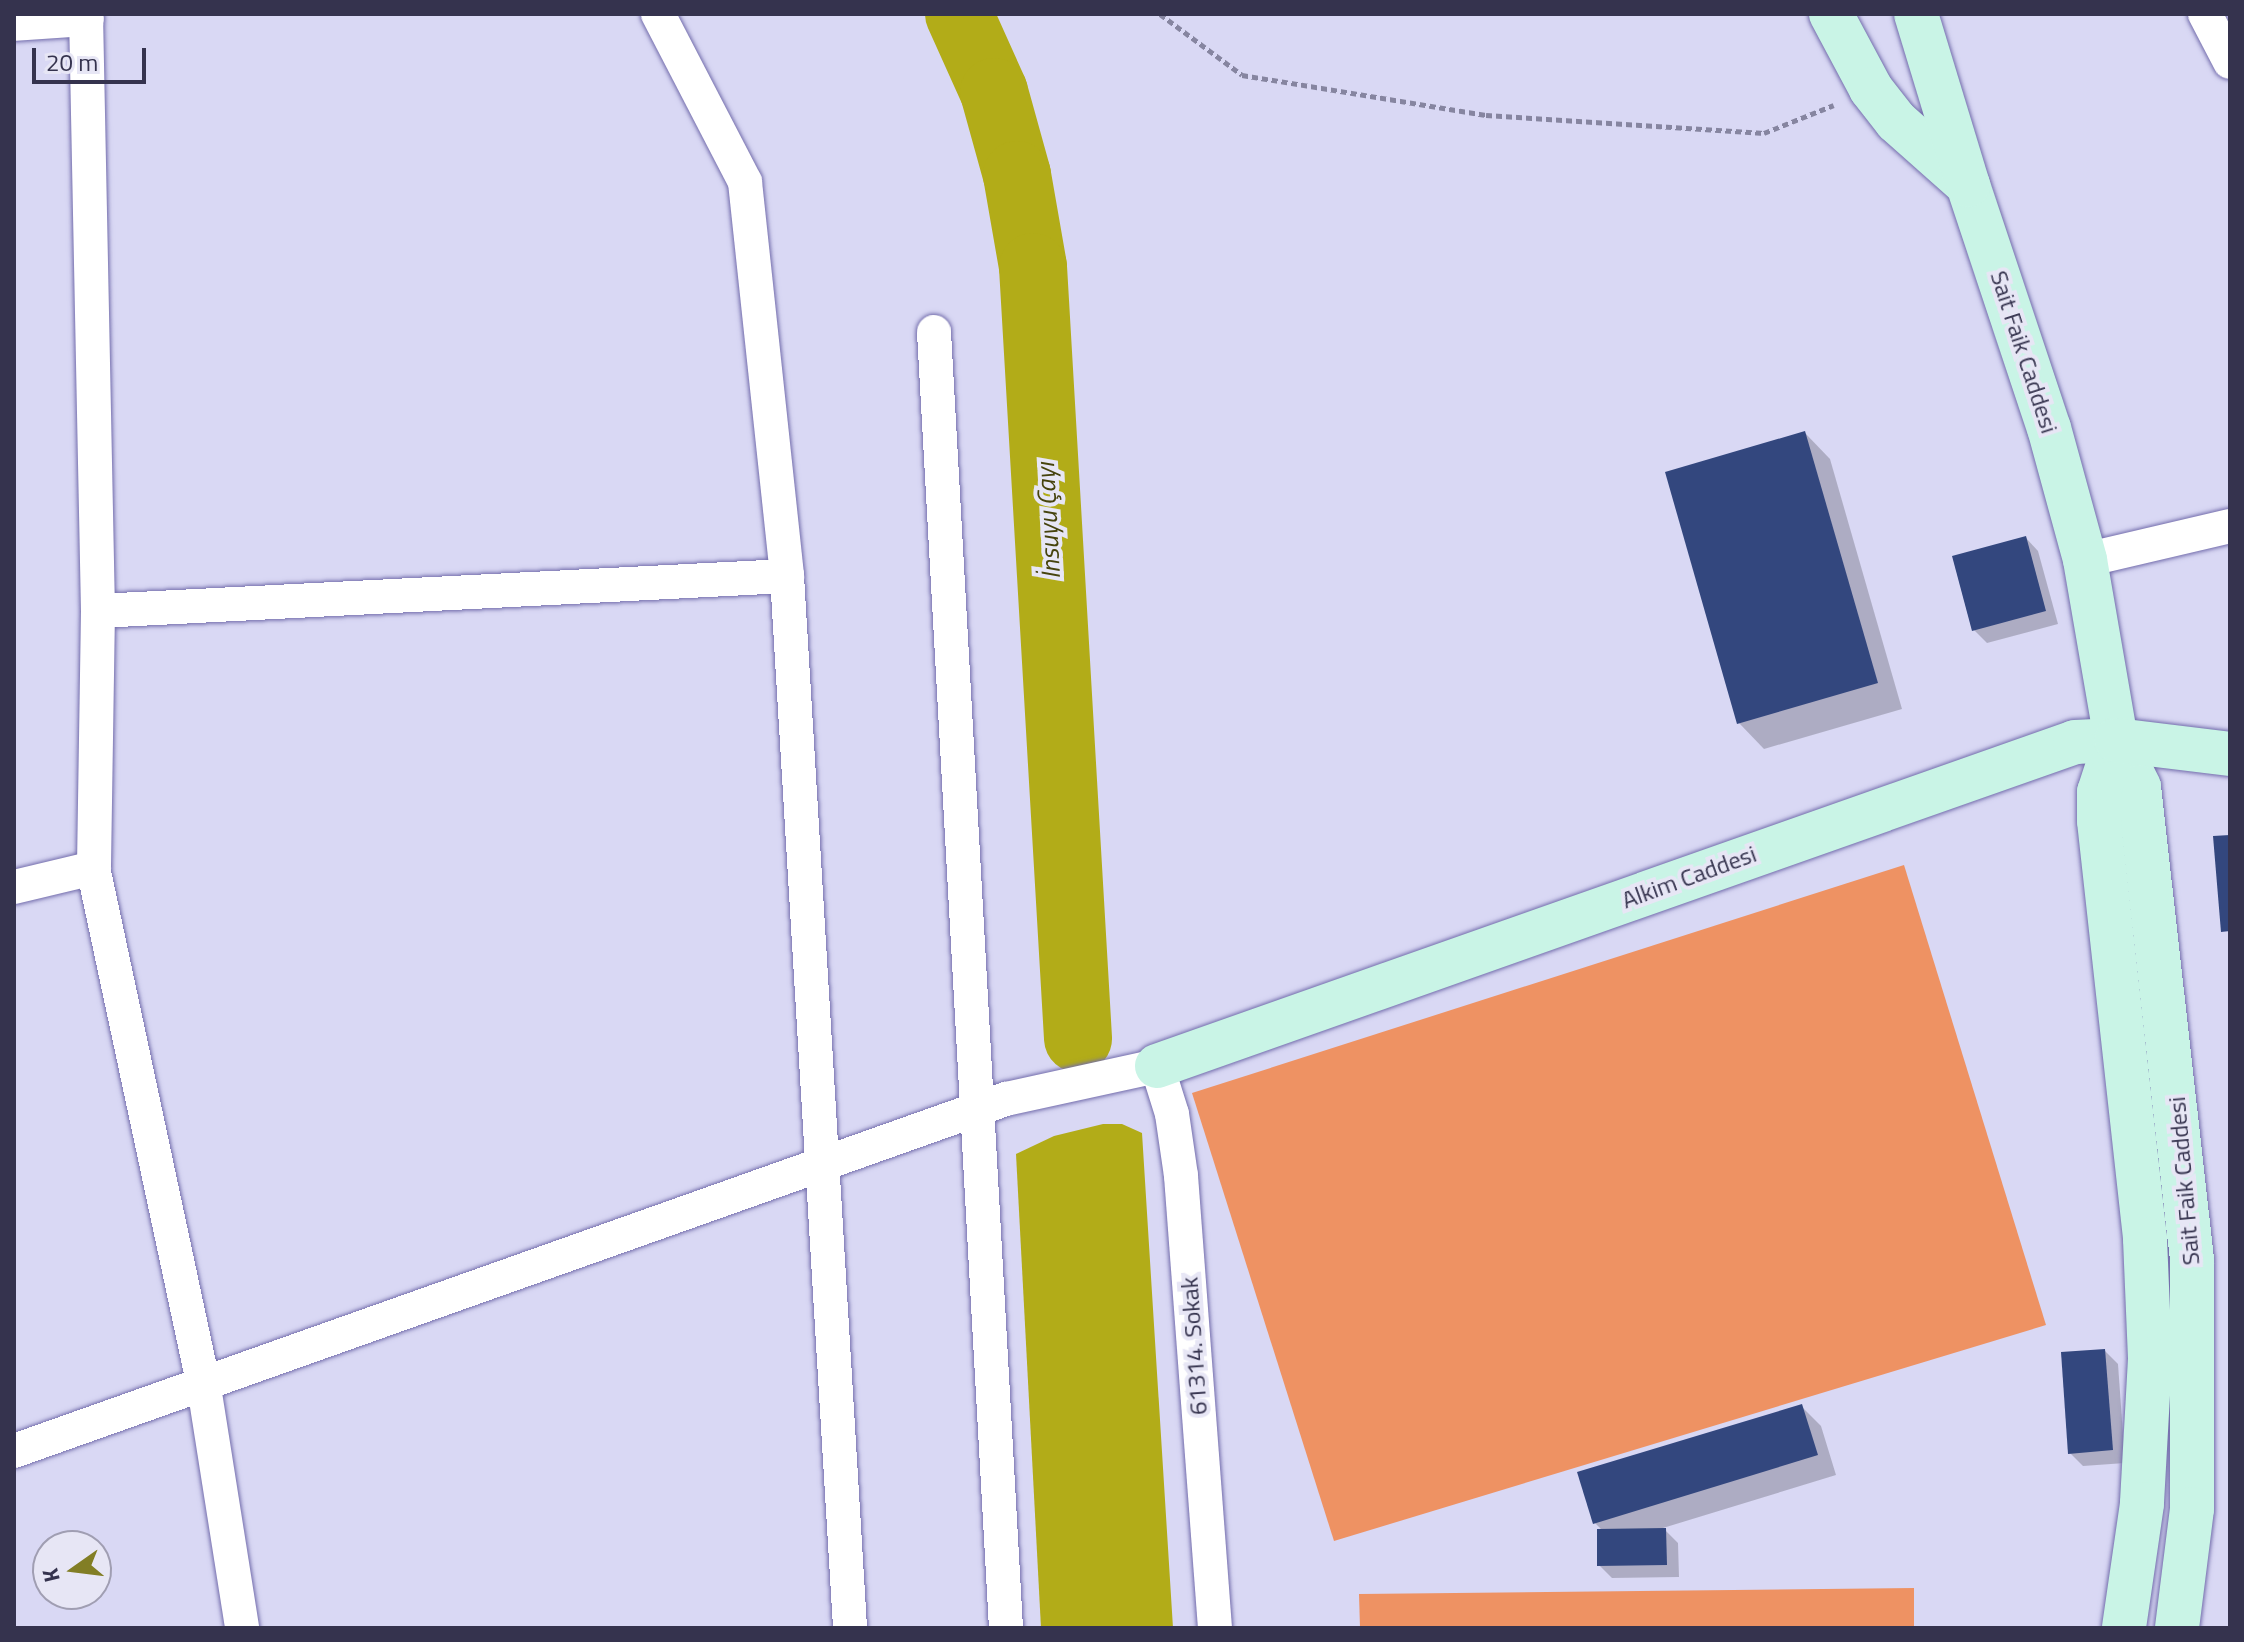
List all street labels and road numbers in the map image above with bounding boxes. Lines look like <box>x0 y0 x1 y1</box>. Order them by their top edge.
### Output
street label: Sait Faik Caddesi <box>1984 267 2064 437</box>
street label: Alkim Caddesi <box>1618 839 1760 915</box>
street label: Sait Faik Caddesi <box>2162 1096 2206 1266</box>
street label: 61314. Sokak <box>1175 1276 1213 1416</box>

